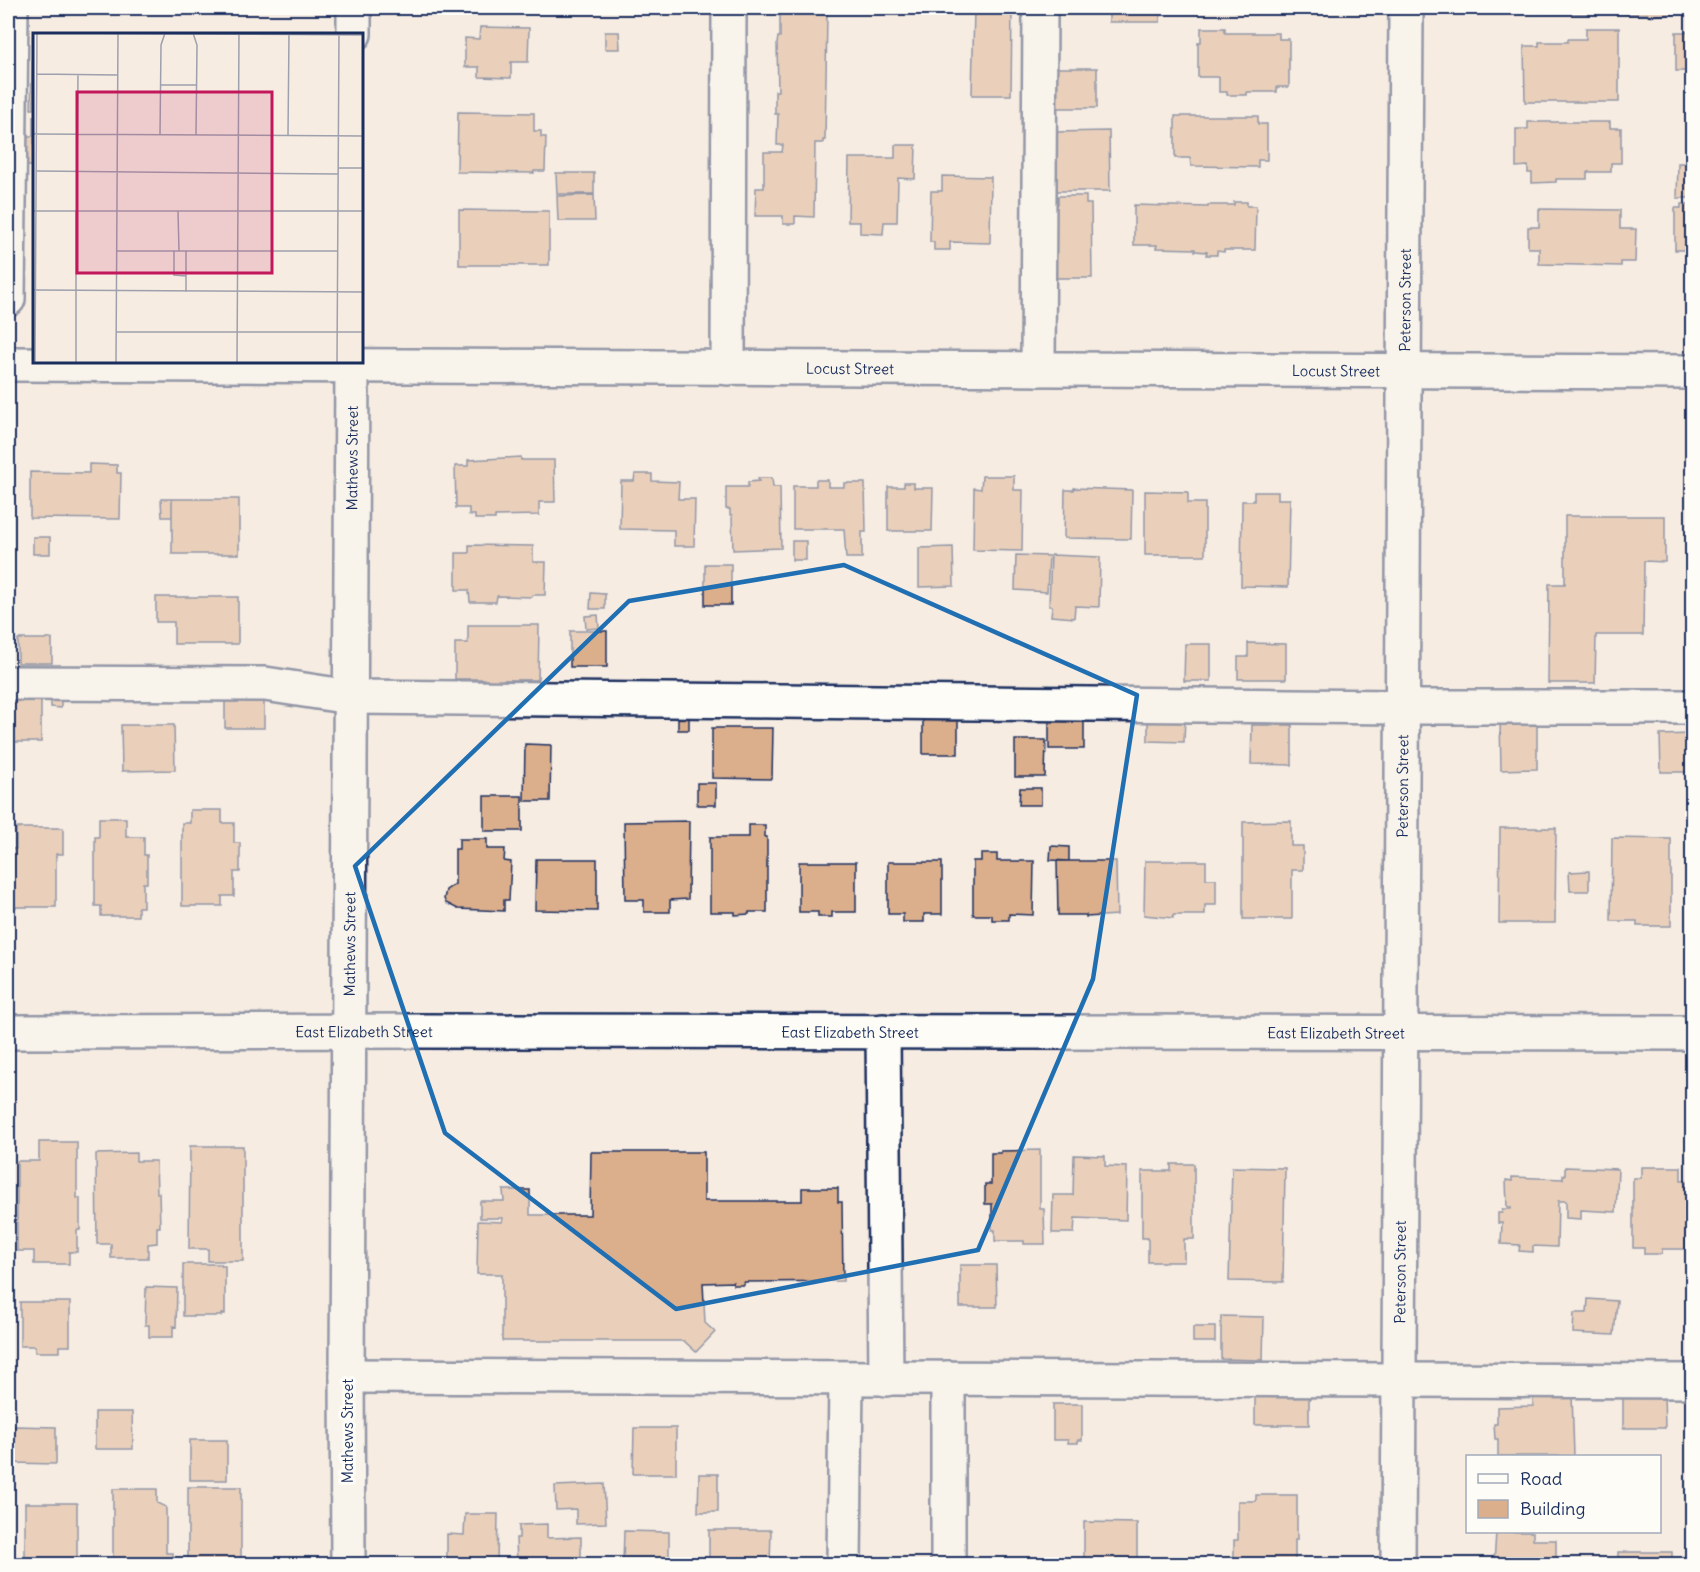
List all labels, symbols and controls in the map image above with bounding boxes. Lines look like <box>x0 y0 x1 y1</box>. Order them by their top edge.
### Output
inset map <box>33 33 363 363</box>
street label: Peterson Street <box>1395 248 1414 352</box>
street label: Locust Street <box>806 358 894 378</box>
street label: Locust Street <box>1292 361 1380 380</box>
street label: Mathews Street <box>342 406 361 510</box>
street label: Peterson Street <box>1392 734 1412 838</box>
street label: Mathews Street <box>339 892 359 996</box>
street label: East Elizabeth Street <box>295 1021 433 1041</box>
street label: East Elizabeth Street <box>781 1022 919 1041</box>
street label: East Elizabeth Street <box>1267 1023 1405 1042</box>
street label: Peterson Street <box>1390 1220 1409 1324</box>
street label: Mathews Street <box>338 1379 357 1483</box>
legend <box>1466 1455 1661 1533</box>
text: Road <box>1520 1467 1563 1490</box>
text: Building <box>1520 1497 1585 1520</box>

